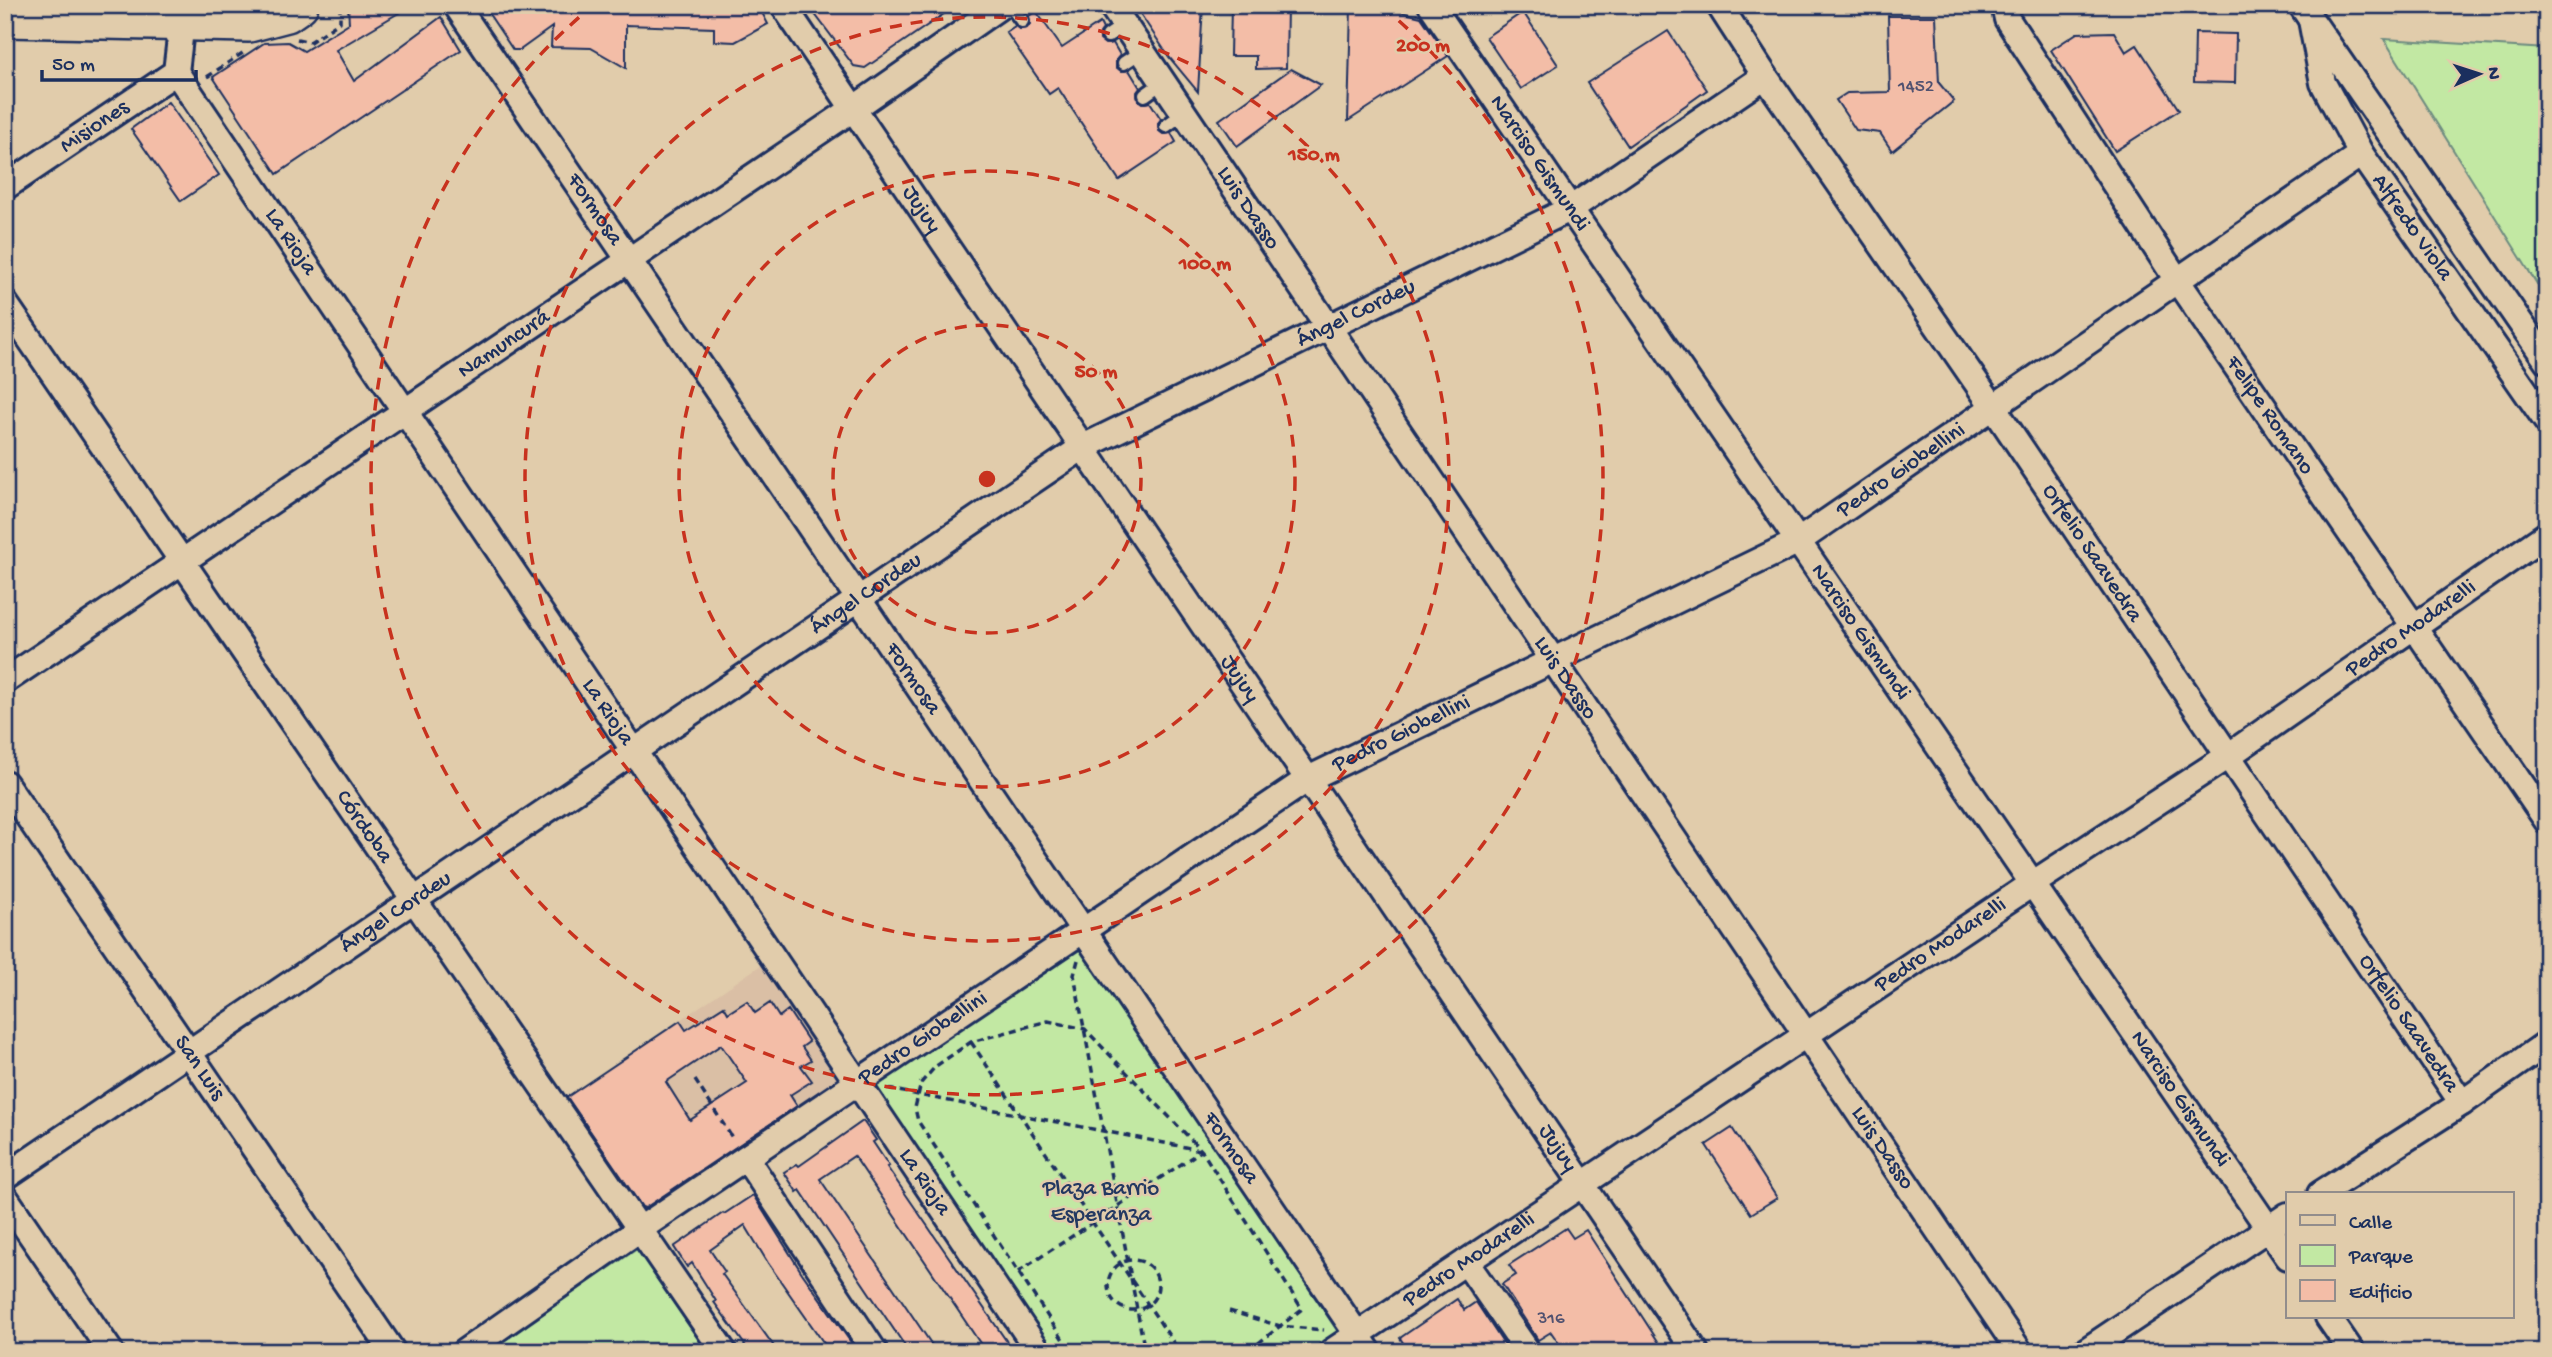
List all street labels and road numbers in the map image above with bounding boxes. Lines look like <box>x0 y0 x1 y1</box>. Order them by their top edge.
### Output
street label: Narciso Gismundi <box>1483 90 1596 237</box>
street label: Misiones <box>55 94 135 160</box>
street label: Luis Dasso <box>1210 161 1286 255</box>
street label: Formosa <box>560 167 629 252</box>
street label: Alfredo Viola <box>2365 169 2459 287</box>
street label: Jujuy <box>896 180 947 238</box>
street label: La Rioja <box>258 203 323 282</box>
street label: Ángel Cordeu <box>1292 273 1420 354</box>
street label: Namuncurá <box>453 303 556 385</box>
street label: Felipe Romano <box>2219 350 2320 480</box>
street label: Pedro Giobellini <box>1831 417 1971 525</box>
street label: Orfelio Saavedra <box>2036 479 2149 629</box>
street label: Ángel Cordeu <box>805 546 927 641</box>
street label: Narciso Gismundi <box>1804 559 1916 705</box>
street label: Pedro Modarelli <box>2340 574 2482 684</box>
street label: Luis Dasso <box>1528 631 1603 725</box>
street label: Formosa <box>878 637 947 721</box>
street label: Jujuy <box>1214 650 1265 708</box>
street label: La Rioja <box>575 673 640 752</box>
street label: Pedro Giobellini <box>1327 689 1475 779</box>
street label: Córdoba <box>329 785 399 870</box>
street label: Ángel Cordeu <box>334 865 457 960</box>
street label: Pedro Modarelli <box>1869 891 2012 999</box>
street label: Orfelio Saavedra <box>2352 949 2465 1099</box>
street label: Pedro Giobellini <box>852 985 993 1092</box>
street label: Narciso Gismundi <box>2124 1026 2236 1173</box>
street label: San Luis <box>168 1030 231 1106</box>
street label: Luis Dasso <box>1845 1101 1920 1195</box>
street label: Formosa <box>1196 1106 1266 1190</box>
street label: Jujuy <box>1532 1119 1584 1177</box>
street label: La Rioja <box>892 1144 957 1222</box>
street label: Pedro Modarelli <box>1397 1206 1540 1314</box>

